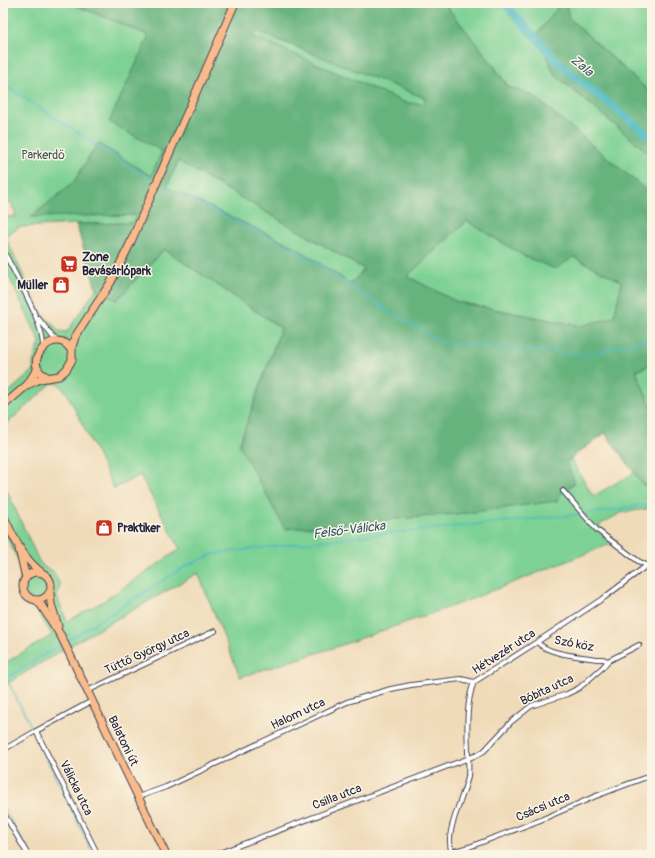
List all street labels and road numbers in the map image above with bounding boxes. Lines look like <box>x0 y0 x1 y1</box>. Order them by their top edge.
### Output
street label: Tüttő György utca <box>102 626 192 678</box>
street label: Hétvezér utca <box>470 626 539 678</box>
street label: Szó köz <box>553 633 595 655</box>
street label: Bóbita utca <box>518 671 576 709</box>
street label: Halom utca <box>269 695 328 733</box>
street label: Balatoni út <box>104 713 142 769</box>
street label: Válicka utca <box>56 758 96 818</box>
street label: Csilla utca <box>310 781 364 813</box>
street label: Csácsi utca <box>514 789 573 825</box>

